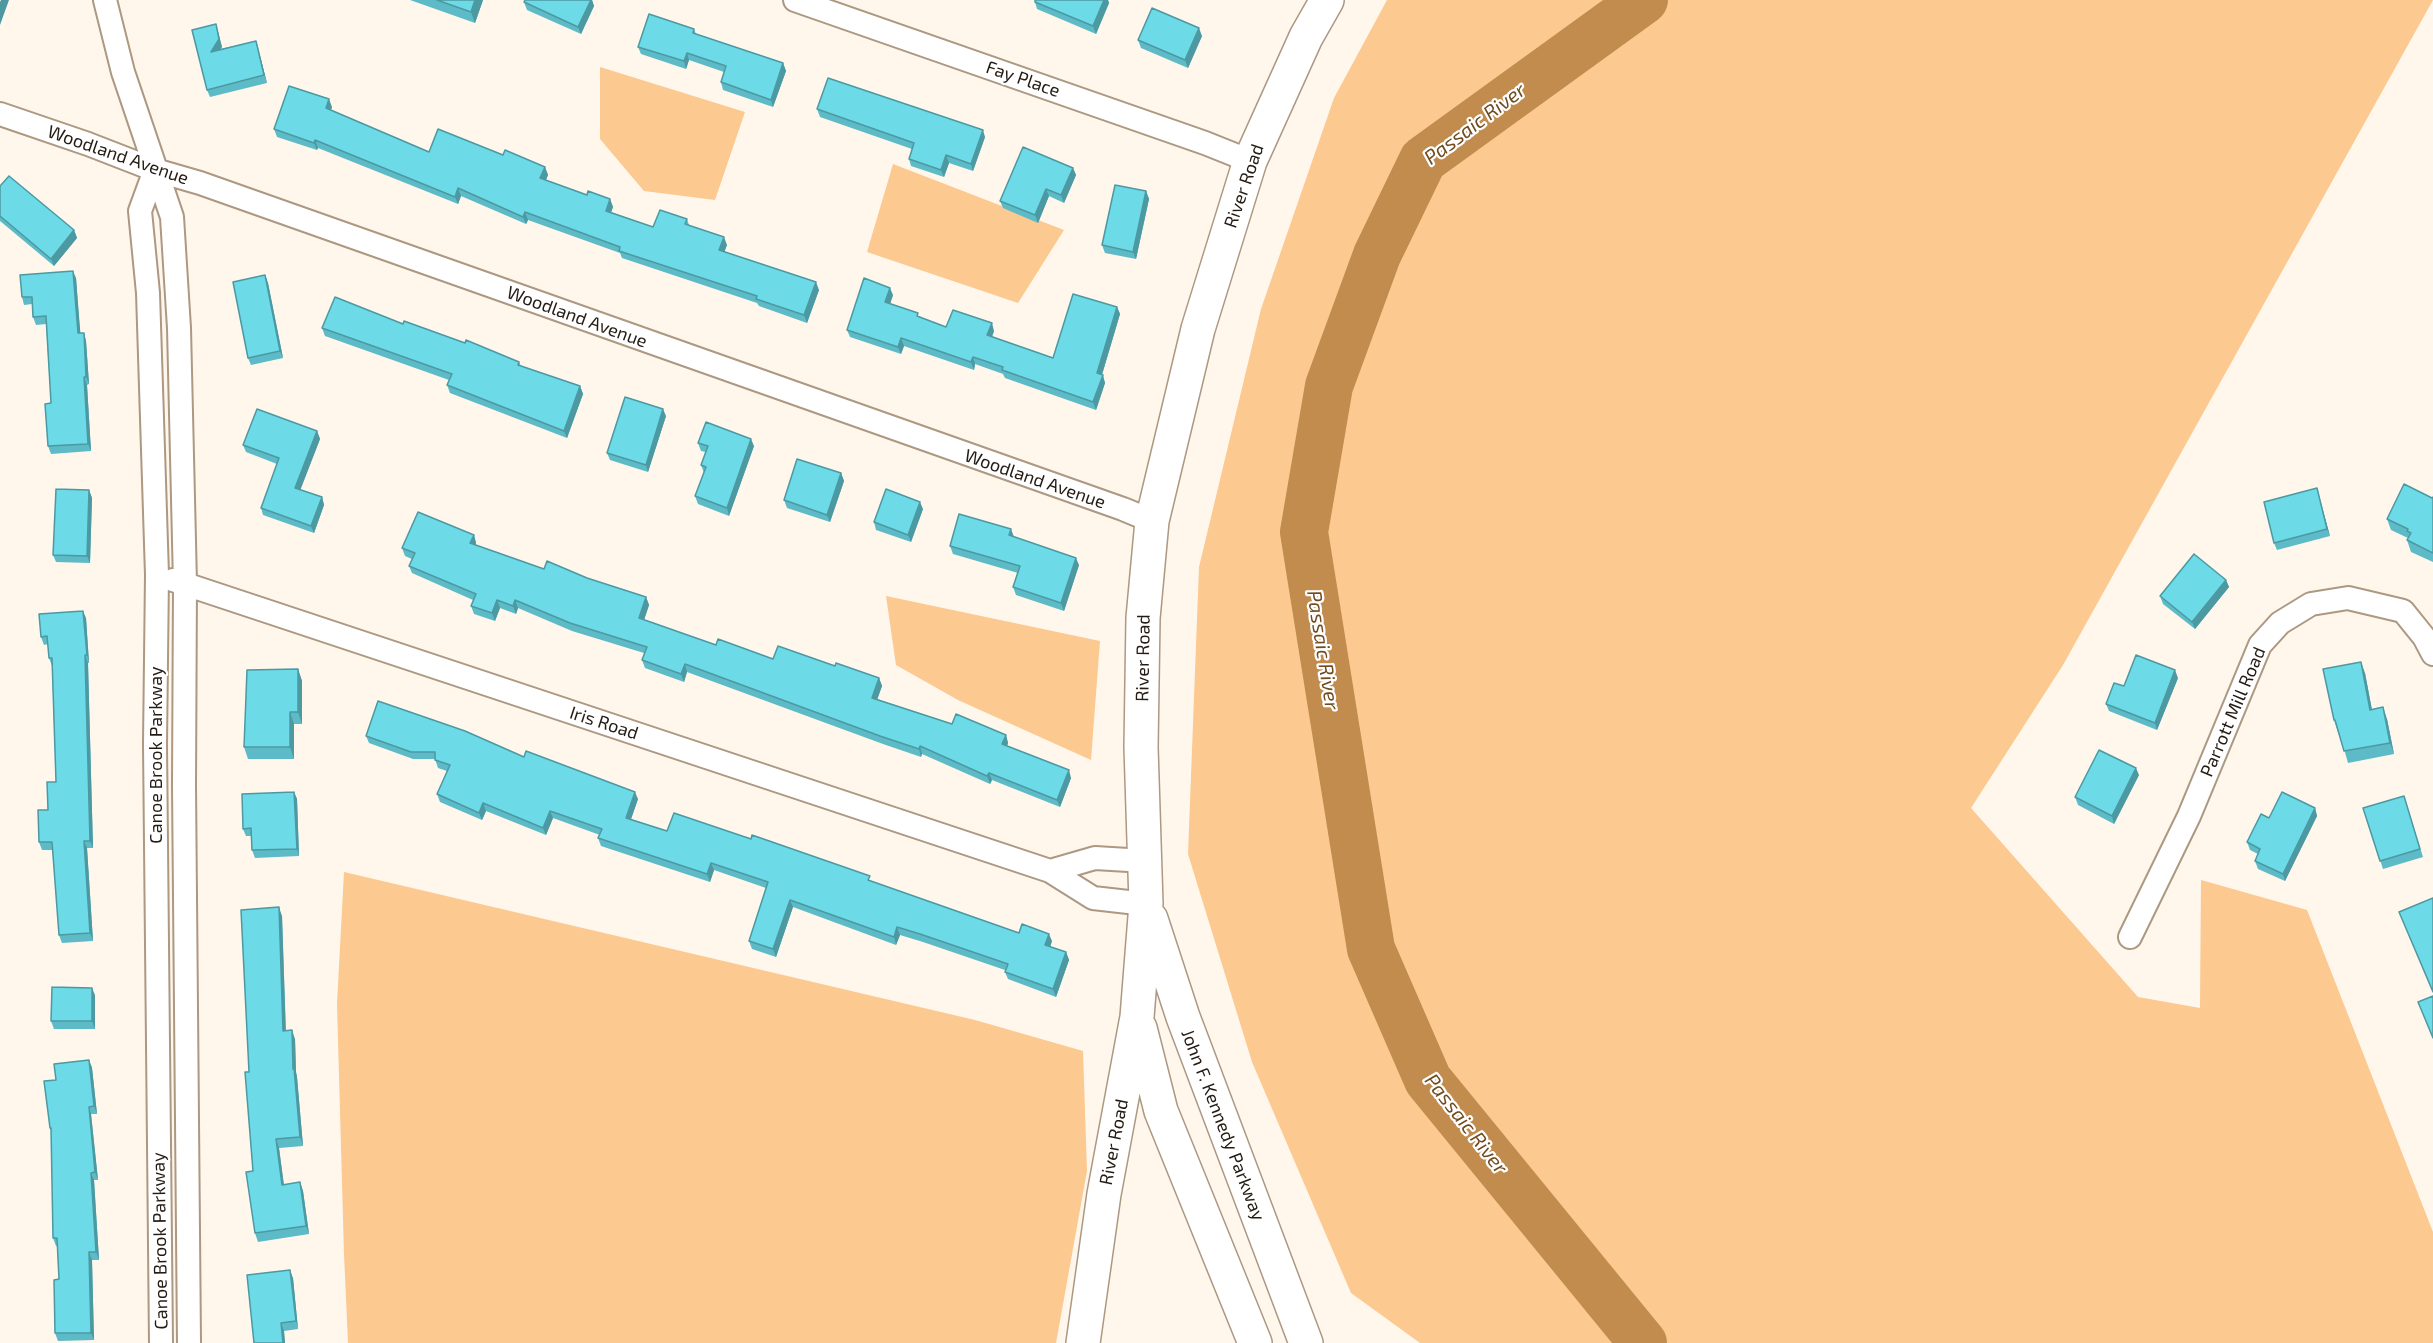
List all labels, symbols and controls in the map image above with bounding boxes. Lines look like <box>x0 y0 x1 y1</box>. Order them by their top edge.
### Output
street label: Fay Place <box>983 56 1063 102</box>
water label: Passaic River <box>1420 78 1530 170</box>
street label: Woodland Avenue <box>45 121 191 189</box>
street label: River Road <box>1220 141 1268 231</box>
street label: Woodland Avenue <box>504 282 650 352</box>
street label: Woodland Avenue <box>962 445 1108 513</box>
water label: Passaic River <box>1302 589 1344 711</box>
street label: River Road <box>1131 614 1155 702</box>
street label: Parrott Mill Road <box>2196 644 2270 780</box>
street label: Canoe Brook Parkway <box>145 666 167 844</box>
street label: Iris Road <box>567 702 641 744</box>
street label: John F. Kennedy Parkway <box>1177 1026 1269 1224</box>
water label: Passaic River <box>1419 1069 1513 1179</box>
street label: River Road <box>1095 1097 1133 1187</box>
street label: Canoe Brook Parkway <box>148 1152 172 1330</box>

